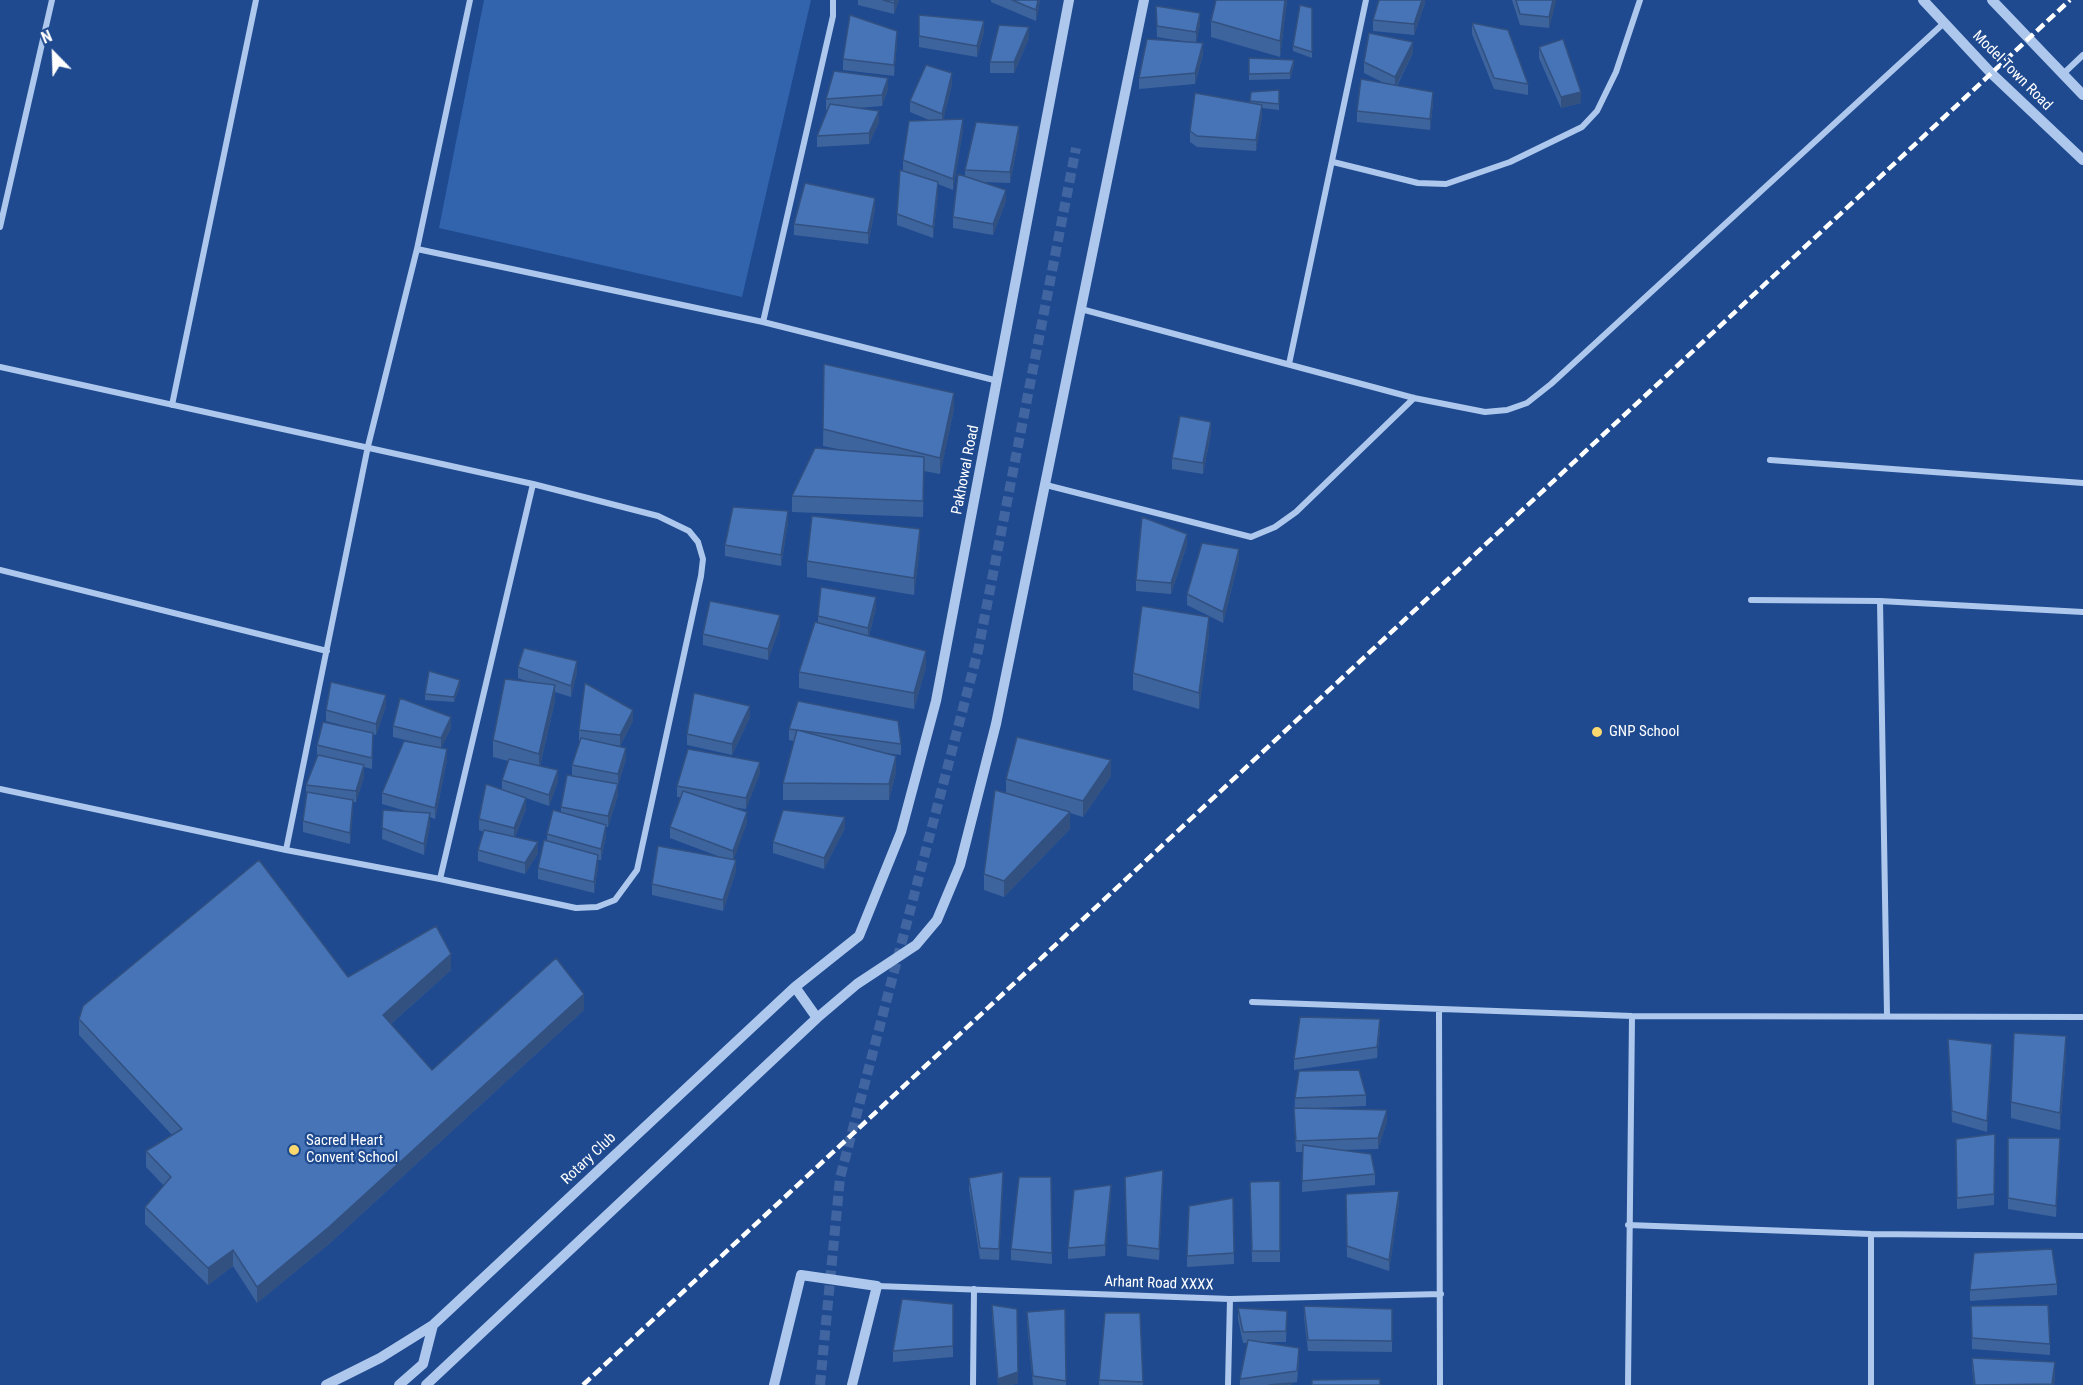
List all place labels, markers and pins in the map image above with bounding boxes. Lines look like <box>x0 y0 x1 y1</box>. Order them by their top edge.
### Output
place label: GNP School <box>1609 723 1679 741</box>
marker: GNP School <box>1590 725 1604 739</box>
place label: Sacred Heart Convent School <box>306 1132 398 1167</box>
marker: Sacred Heart Convent School <box>287 1143 301 1157</box>

